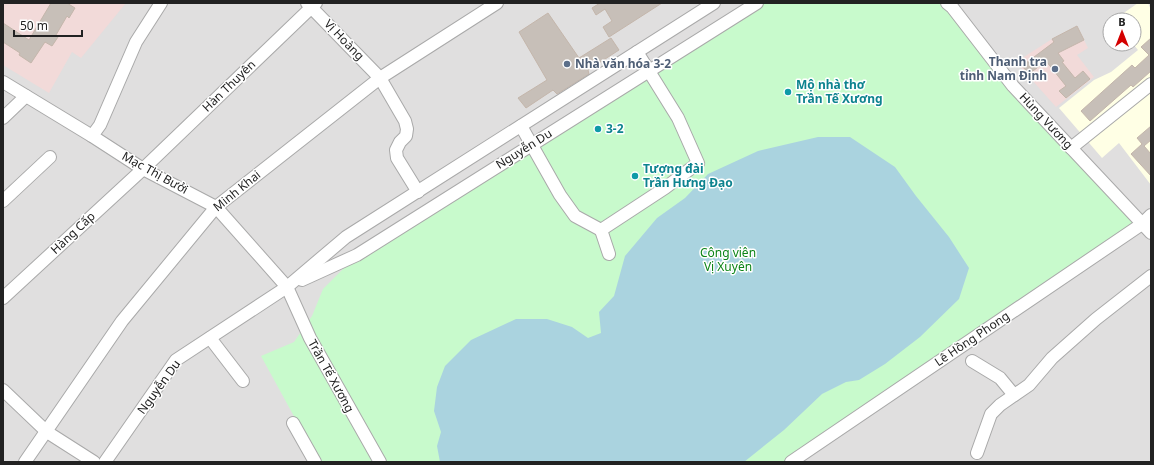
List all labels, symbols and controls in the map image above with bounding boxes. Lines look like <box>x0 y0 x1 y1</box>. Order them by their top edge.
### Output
scale bar <box>14 12 82 38</box>
north arrow <box>1102 12 1142 52</box>
text: B <box>1118 14 1126 29</box>
street label: Vị Hoàng <box>320 15 368 64</box>
text: 50 m <box>20 17 48 34</box>
place label: Thanh tra tỉnh Nam Định <box>960 53 1047 84</box>
place label: Nhà văn hóa 3-2 <box>575 55 671 72</box>
street label: Hàn Thuyên <box>198 56 259 115</box>
marker: Nhà văn hóa 3-2 <box>562 59 572 69</box>
marker: Thanh tra tỉnh Nam Định <box>1050 64 1060 74</box>
place label: Mộ nhà thơ Trần Tế Xương <box>796 76 883 107</box>
marker: Mộ nhà thơ Trần Tế Xương <box>783 87 793 97</box>
street label: Hùng Vương <box>1016 89 1077 153</box>
place label: 3-2 <box>606 120 624 137</box>
marker: 3-2 <box>593 124 603 134</box>
street label: Nguyễn Du <box>492 125 555 173</box>
street label: Mạc Thị Bưởi <box>119 147 191 198</box>
place label: Tượng đài Trần Hưng Đạo <box>643 160 733 191</box>
street label: Minh Khai <box>209 166 264 215</box>
marker: Tượng đài Trần Hưng Đạo <box>630 171 640 181</box>
street label: Hàng Cấp <box>47 208 99 258</box>
park label: Công viên Vị Xuyên <box>700 244 756 275</box>
street label: Lê Hồng Phong <box>931 307 1013 370</box>
street label: Trần Tế Xương <box>304 336 359 415</box>
street label: Nguyễn Du <box>133 356 184 417</box>

